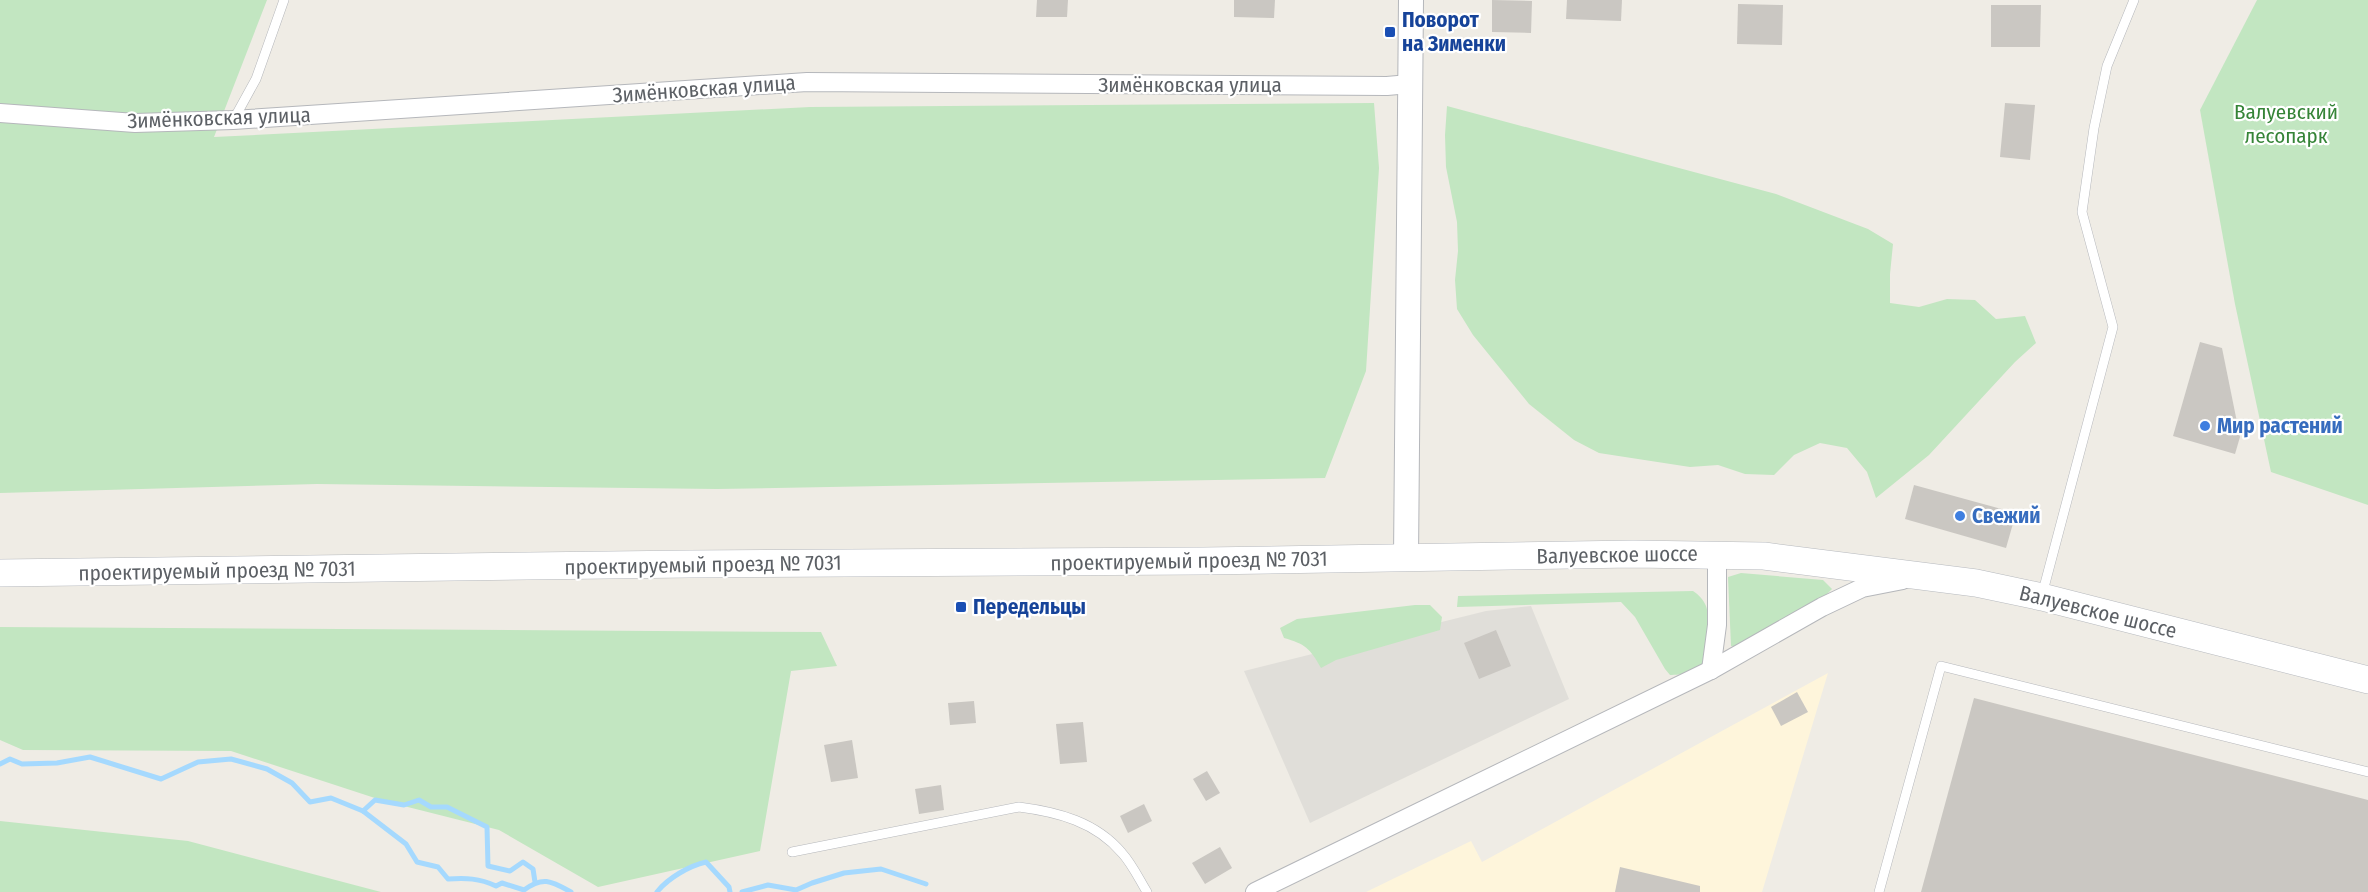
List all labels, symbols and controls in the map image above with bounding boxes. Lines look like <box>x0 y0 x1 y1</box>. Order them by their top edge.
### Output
place label: Поворот на Зименки <box>1402 7 1506 57</box>
marker: Поворот на Зименки <box>1383 25 1397 39</box>
street label: Зимёнковская улица <box>612 70 796 108</box>
street label: Зимёнковская улица <box>1098 72 1282 98</box>
park label: Валуевский лесопарк <box>2234 99 2338 149</box>
street label: Зимёнковская улица <box>127 102 311 134</box>
place label: Мир растений <box>2217 413 2343 439</box>
marker: Мир растений <box>2198 419 2212 433</box>
place label: Свежий <box>1972 503 2040 529</box>
marker: Свежий <box>1953 509 1967 523</box>
street label: Валуевское шоссе <box>1536 541 1698 569</box>
street label: проектируемый проезд № 7031 <box>1050 546 1328 576</box>
street label: проектируемый проезд № 7031 <box>564 550 842 580</box>
street label: проектируемый проезд № 7031 <box>78 556 356 586</box>
street label: Валуевское шоссе <box>2017 580 2179 644</box>
place label: Передельцы <box>973 594 1086 620</box>
marker: Передельцы <box>954 600 968 614</box>

